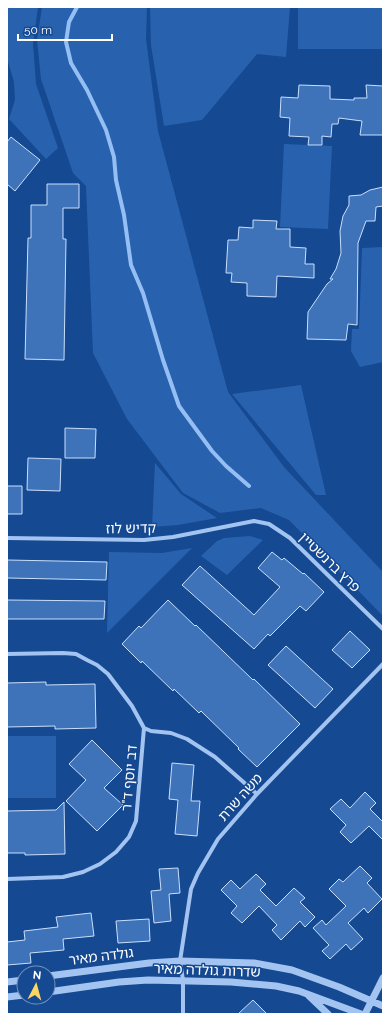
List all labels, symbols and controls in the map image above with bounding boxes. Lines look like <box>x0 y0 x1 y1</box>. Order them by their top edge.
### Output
scale bar <box>18 16 112 42</box>
text: 50 m <box>24 23 52 37</box>
street label: קדיש לוז <box>106 520 157 536</box>
street label: פרץ ברנשטיין <box>296 529 364 595</box>
street label: דב יוסף ד"ר <box>118 744 140 812</box>
street label: משה שרת <box>214 770 266 824</box>
street label: גולדה מאיר <box>68 944 134 968</box>
street label: שדרות גולדה מאיר <box>153 960 261 980</box>
north arrow <box>16 965 56 1005</box>
text: N <box>32 969 42 982</box>

